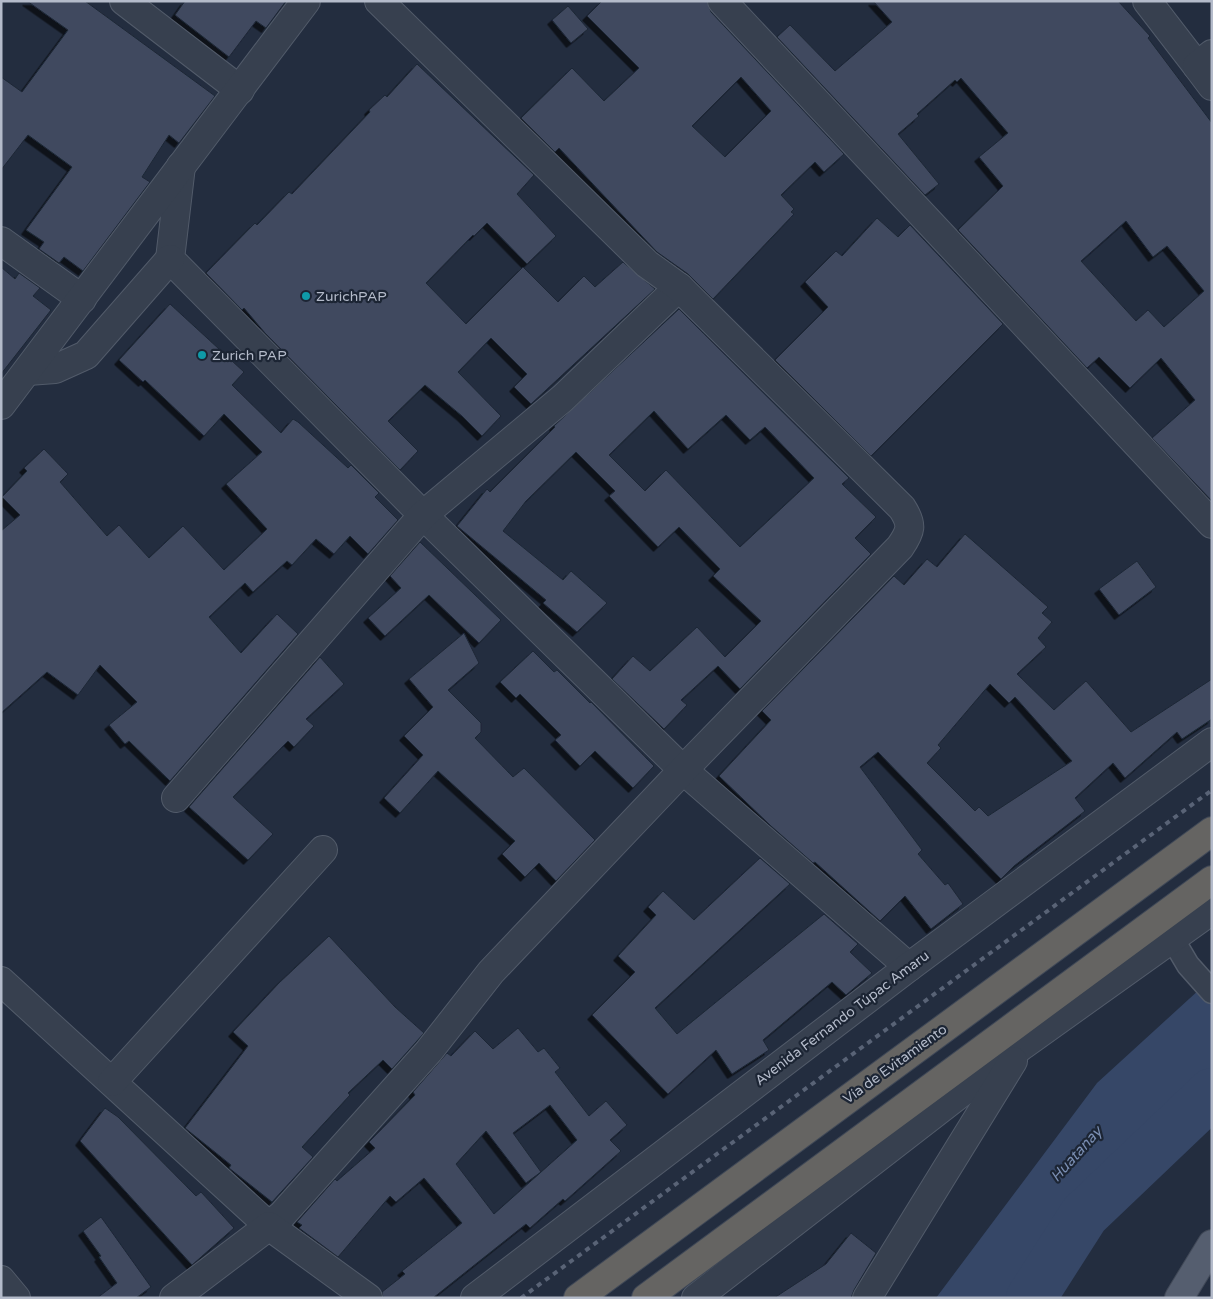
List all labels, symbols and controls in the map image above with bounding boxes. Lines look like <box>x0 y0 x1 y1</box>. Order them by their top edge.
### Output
place label: ZurichPAP <box>316 288 387 305</box>
marker: ZurichPAP <box>300 290 312 302</box>
place label: Zurich PAP <box>212 347 287 364</box>
marker: Zurich PAP <box>196 349 208 361</box>
street label: Avenida Fernando Túpac Amaru <box>752 947 932 1089</box>
street label: Vía de Evitamiento <box>840 1021 950 1107</box>
water label: Huatanay <box>1047 1121 1107 1185</box>

